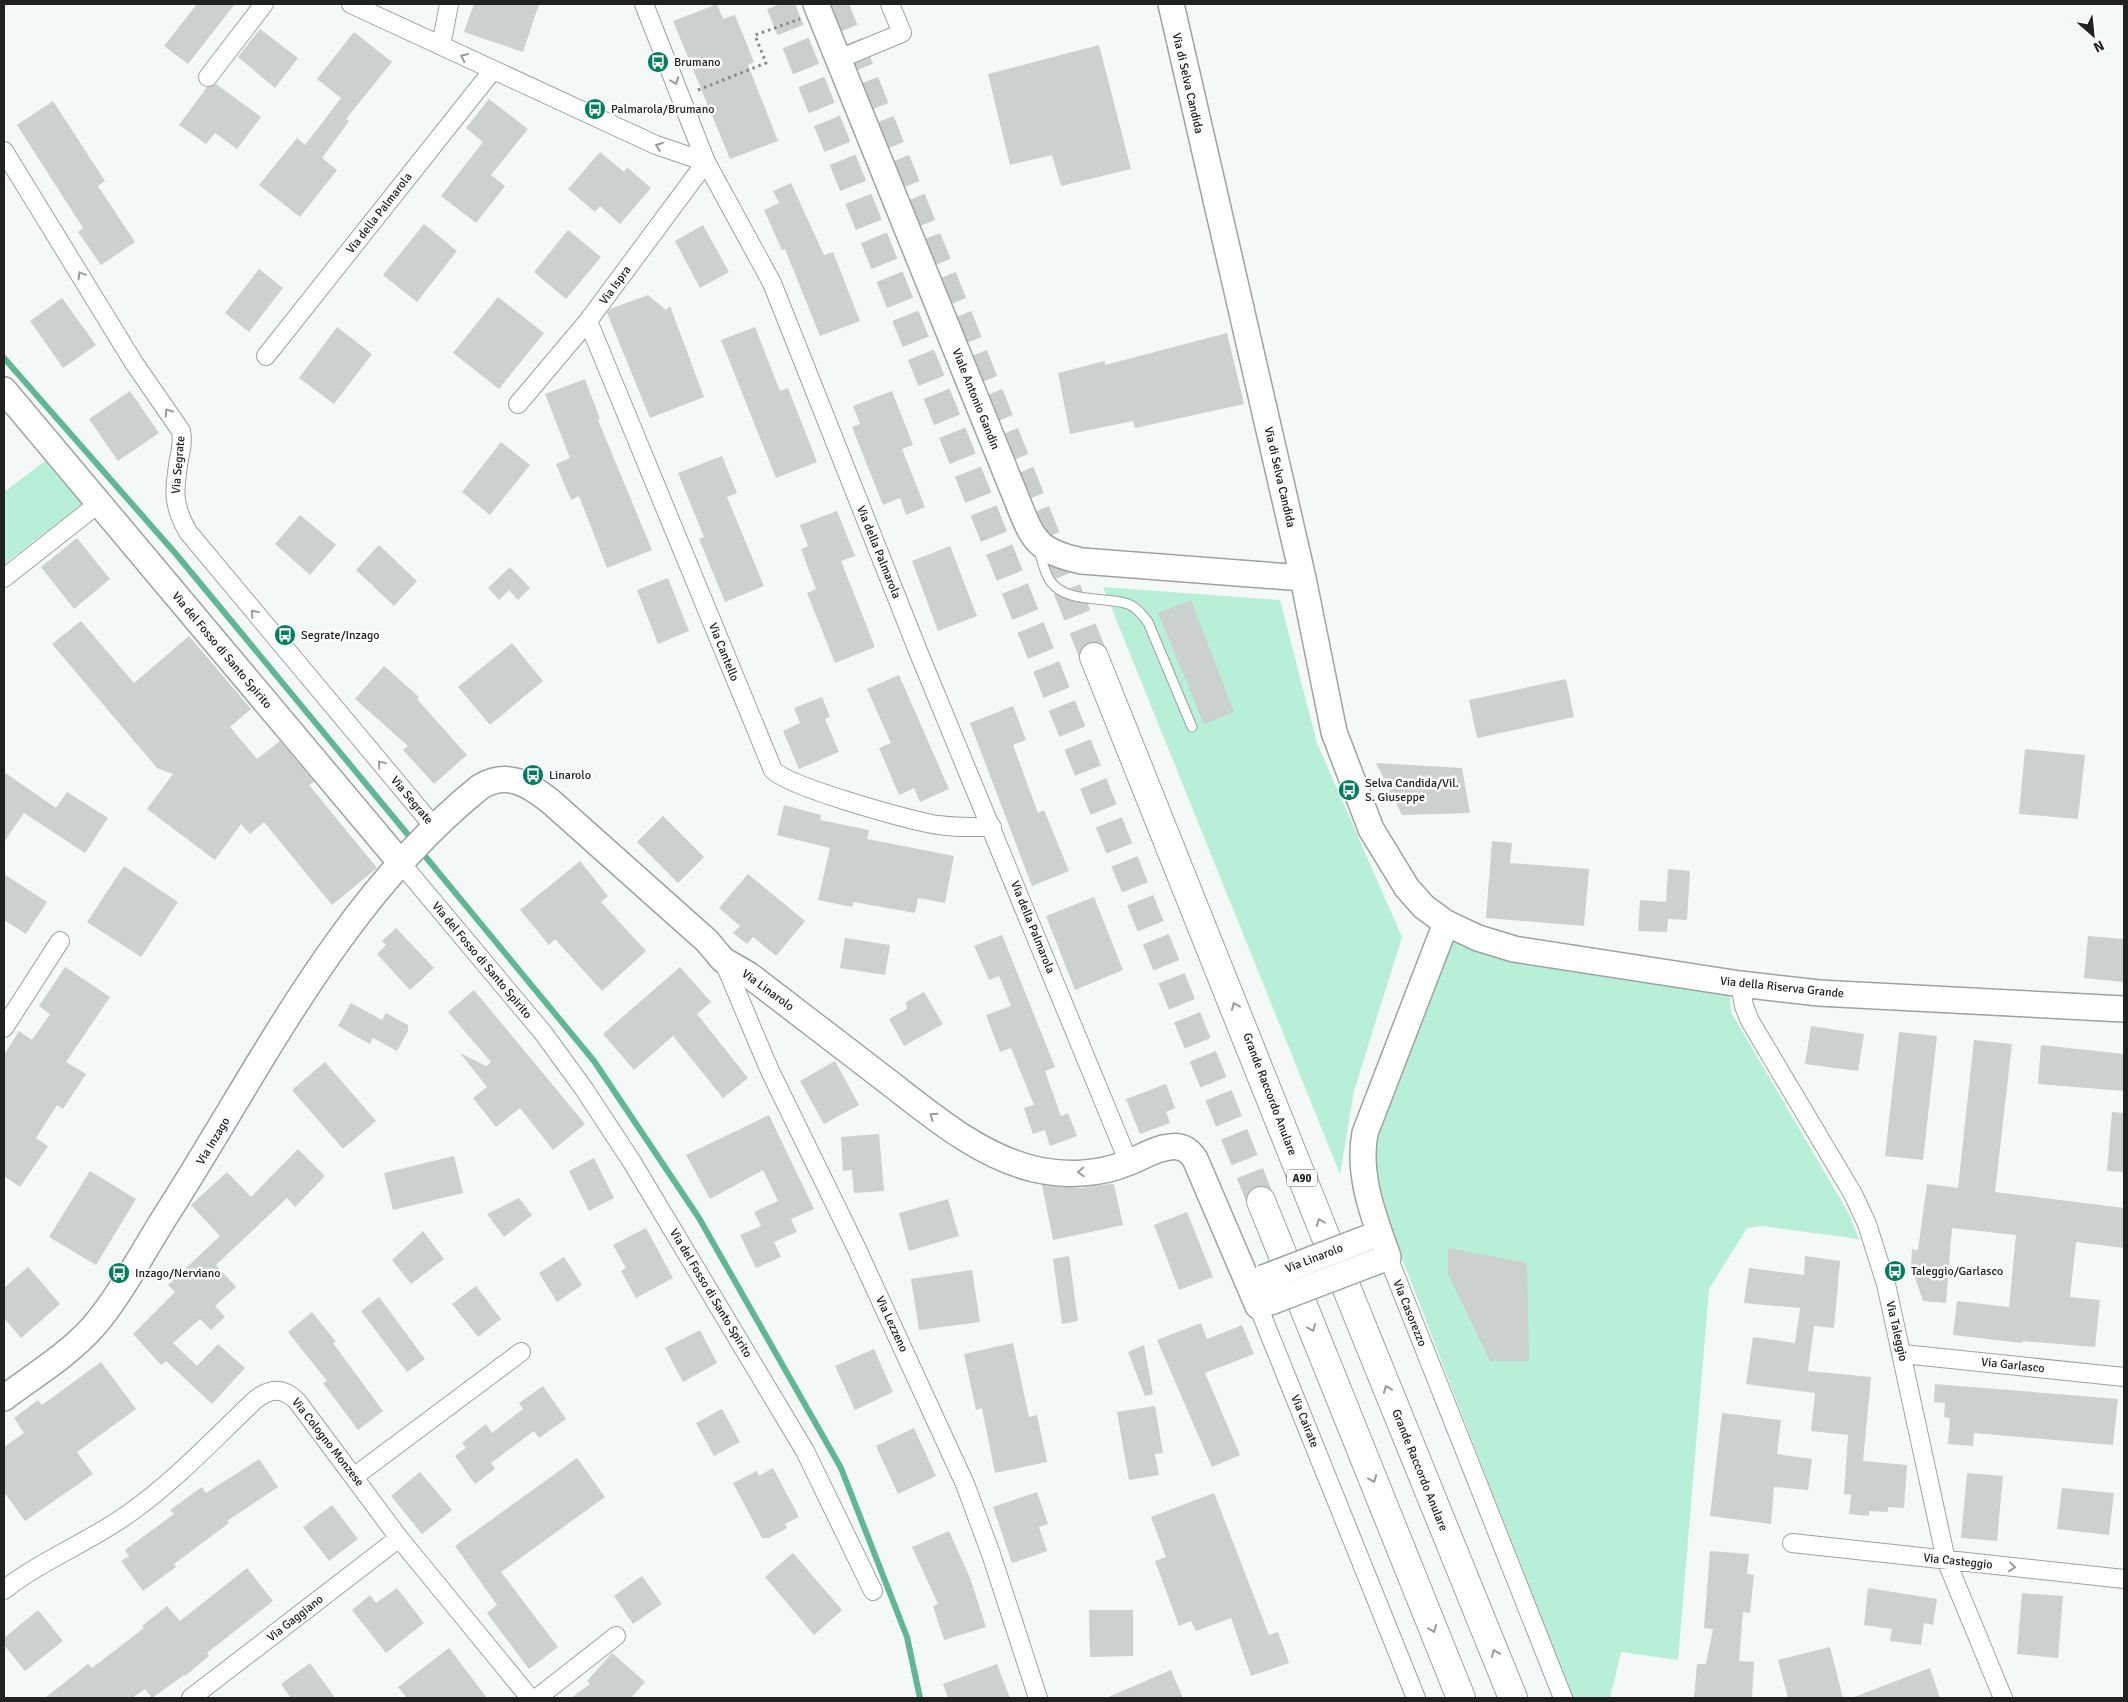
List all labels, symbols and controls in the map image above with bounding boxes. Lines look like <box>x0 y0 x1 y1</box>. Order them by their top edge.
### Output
north arrow <box>2068 10 2118 60</box>
street label: Via di Selva Candida <box>1169 31 1206 135</box>
text: N <box>2090 36 2107 56</box>
bus stop icon: Brumano <box>646 50 670 74</box>
one-way arrow <box>460 52 469 63</box>
place label: Brumano <box>674 55 721 70</box>
one-way arrow <box>669 77 679 85</box>
bus stop icon: Palmarola/Brumano <box>583 97 607 121</box>
place label: Palmarola/Brumano <box>611 102 714 117</box>
one-way arrow <box>656 142 664 152</box>
street label: Via della Palmarola <box>343 170 416 257</box>
street label: Via Ispra <box>596 263 635 308</box>
one-way arrow <box>77 272 87 281</box>
street label: Viale Antonio Gandin <box>948 346 1003 452</box>
one-way arrow <box>165 408 174 418</box>
street label: Via di Selva Candida <box>1261 425 1298 529</box>
street label: Via Segrate <box>168 435 189 495</box>
street label: Via della Palmarola <box>853 504 904 601</box>
street label: Via del Fosso di Santo Spirito <box>168 589 275 712</box>
one-way arrow <box>252 610 260 619</box>
street label: Via Cantello <box>705 621 742 684</box>
bus stop icon: Segrate/Inzago <box>273 623 297 647</box>
place label: Segrate/Inzago <box>301 628 380 643</box>
one-way arrow <box>378 761 387 770</box>
bus stop icon: Linarolo <box>521 763 545 787</box>
place label: Linarolo <box>549 768 591 783</box>
street label: Via Segrate <box>387 773 436 827</box>
place label: Selva Candida/Vil. S. Giuseppe <box>1365 776 1459 805</box>
bus stop icon: Selva Candida/Vil. S. Giuseppe <box>1337 778 1361 802</box>
street label: Via della Palmarola <box>1007 879 1058 976</box>
street label: Via del Fosso di Santo Spirito <box>428 899 535 1022</box>
street label: Via Linarolo <box>739 966 797 1014</box>
street label: Via della Riserva Grande <box>1719 974 1845 1001</box>
one-way arrow <box>1231 1002 1241 1011</box>
street label: Grande Raccordo Anulare <box>1239 1031 1300 1158</box>
one-way arrow <box>929 1113 939 1122</box>
street label: Via Inzago <box>193 1115 233 1168</box>
one-way arrow <box>1077 1167 1085 1178</box>
road number: A90 <box>1287 1170 1317 1186</box>
one-way arrow <box>1316 1218 1326 1227</box>
street label: Via del Fosso di Santo Spirito <box>666 1226 755 1360</box>
street label: Via Linarolo <box>1283 1241 1345 1276</box>
bus stop icon: Taleggio/Garlasco <box>1883 1259 1907 1283</box>
bus stop icon: Inzago/Nerviano <box>107 1261 131 1285</box>
place label: Taleggio/Garlasco <box>1911 1264 2003 1279</box>
place label: Inzago/Nerviano <box>135 1266 220 1281</box>
street label: Via Casorezzo <box>1389 1278 1430 1349</box>
street label: Via Lezzeno <box>872 1294 911 1355</box>
street label: Via Taleggio <box>1882 1299 1911 1363</box>
one-way arrow <box>1306 1323 1316 1332</box>
street label: Via Garlasco <box>1980 1355 2045 1376</box>
one-way arrow <box>1383 1385 1394 1394</box>
street label: Via Cairate <box>1287 1393 1322 1450</box>
street label: Via Cologno Monzese <box>288 1395 367 1490</box>
street label: Grande Raccordo Anulare <box>1388 1407 1451 1533</box>
one-way arrow <box>1366 1474 1377 1483</box>
street label: Via Casteggio <box>1923 1550 1993 1573</box>
one-way arrow <box>2009 1561 2017 1572</box>
street label: Via Gaggiano <box>264 1592 326 1645</box>
one-way arrow <box>1428 1625 1438 1633</box>
one-way arrow <box>1491 1649 1501 1658</box>

